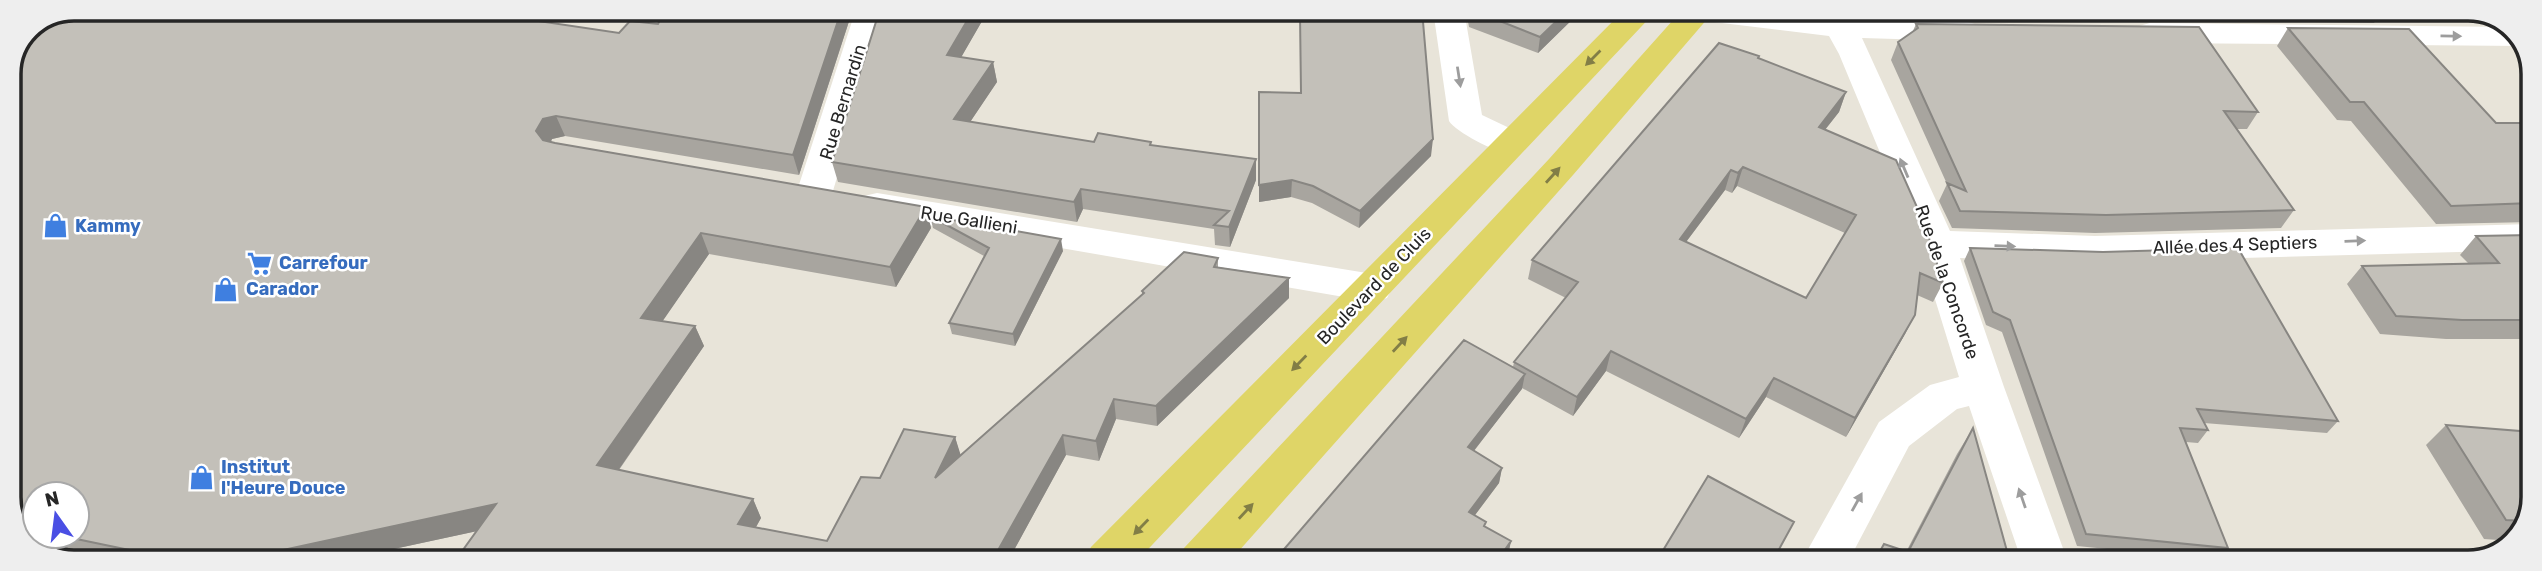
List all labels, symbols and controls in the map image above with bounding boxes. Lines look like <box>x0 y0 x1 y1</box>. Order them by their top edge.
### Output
one-way arrow <box>2440 31 2462 42</box>
street label: Rue Bernardin <box>815 42 871 162</box>
one-way arrow <box>1585 49 1601 66</box>
one-way arrow <box>1454 66 1465 88</box>
one-way arrow <box>1898 158 1909 179</box>
one-way arrow <box>1545 166 1561 184</box>
street label: Rue Gallieni <box>919 201 1019 239</box>
street label: Rue de la Concorde <box>1910 202 1984 362</box>
shop icon: Kammy <box>41 212 69 240</box>
place label: Kammy <box>75 215 141 237</box>
street label: Boulevard de Cluis <box>1312 223 1436 349</box>
street label: Allée des 4 Septiers <box>2152 231 2318 259</box>
one-way arrow <box>2345 236 2367 247</box>
one-way arrow <box>1995 241 2017 252</box>
supermarket icon: Carrefour <box>245 249 273 277</box>
place label: Carrefour <box>279 252 368 274</box>
shop icon: Carador <box>212 275 240 303</box>
place label: Carador <box>246 278 318 300</box>
one-way arrow <box>1392 335 1407 352</box>
one-way arrow <box>1291 355 1308 372</box>
place label: Institut l'Heure Douce <box>221 456 346 499</box>
shop icon: Institut l'Heure Douce <box>187 463 215 491</box>
north arrow <box>21 480 91 550</box>
text: N <box>43 486 61 512</box>
one-way arrow <box>2016 487 2027 508</box>
one-way arrow <box>1851 492 1862 512</box>
one-way arrow <box>1238 503 1254 520</box>
one-way arrow <box>1132 518 1149 535</box>

